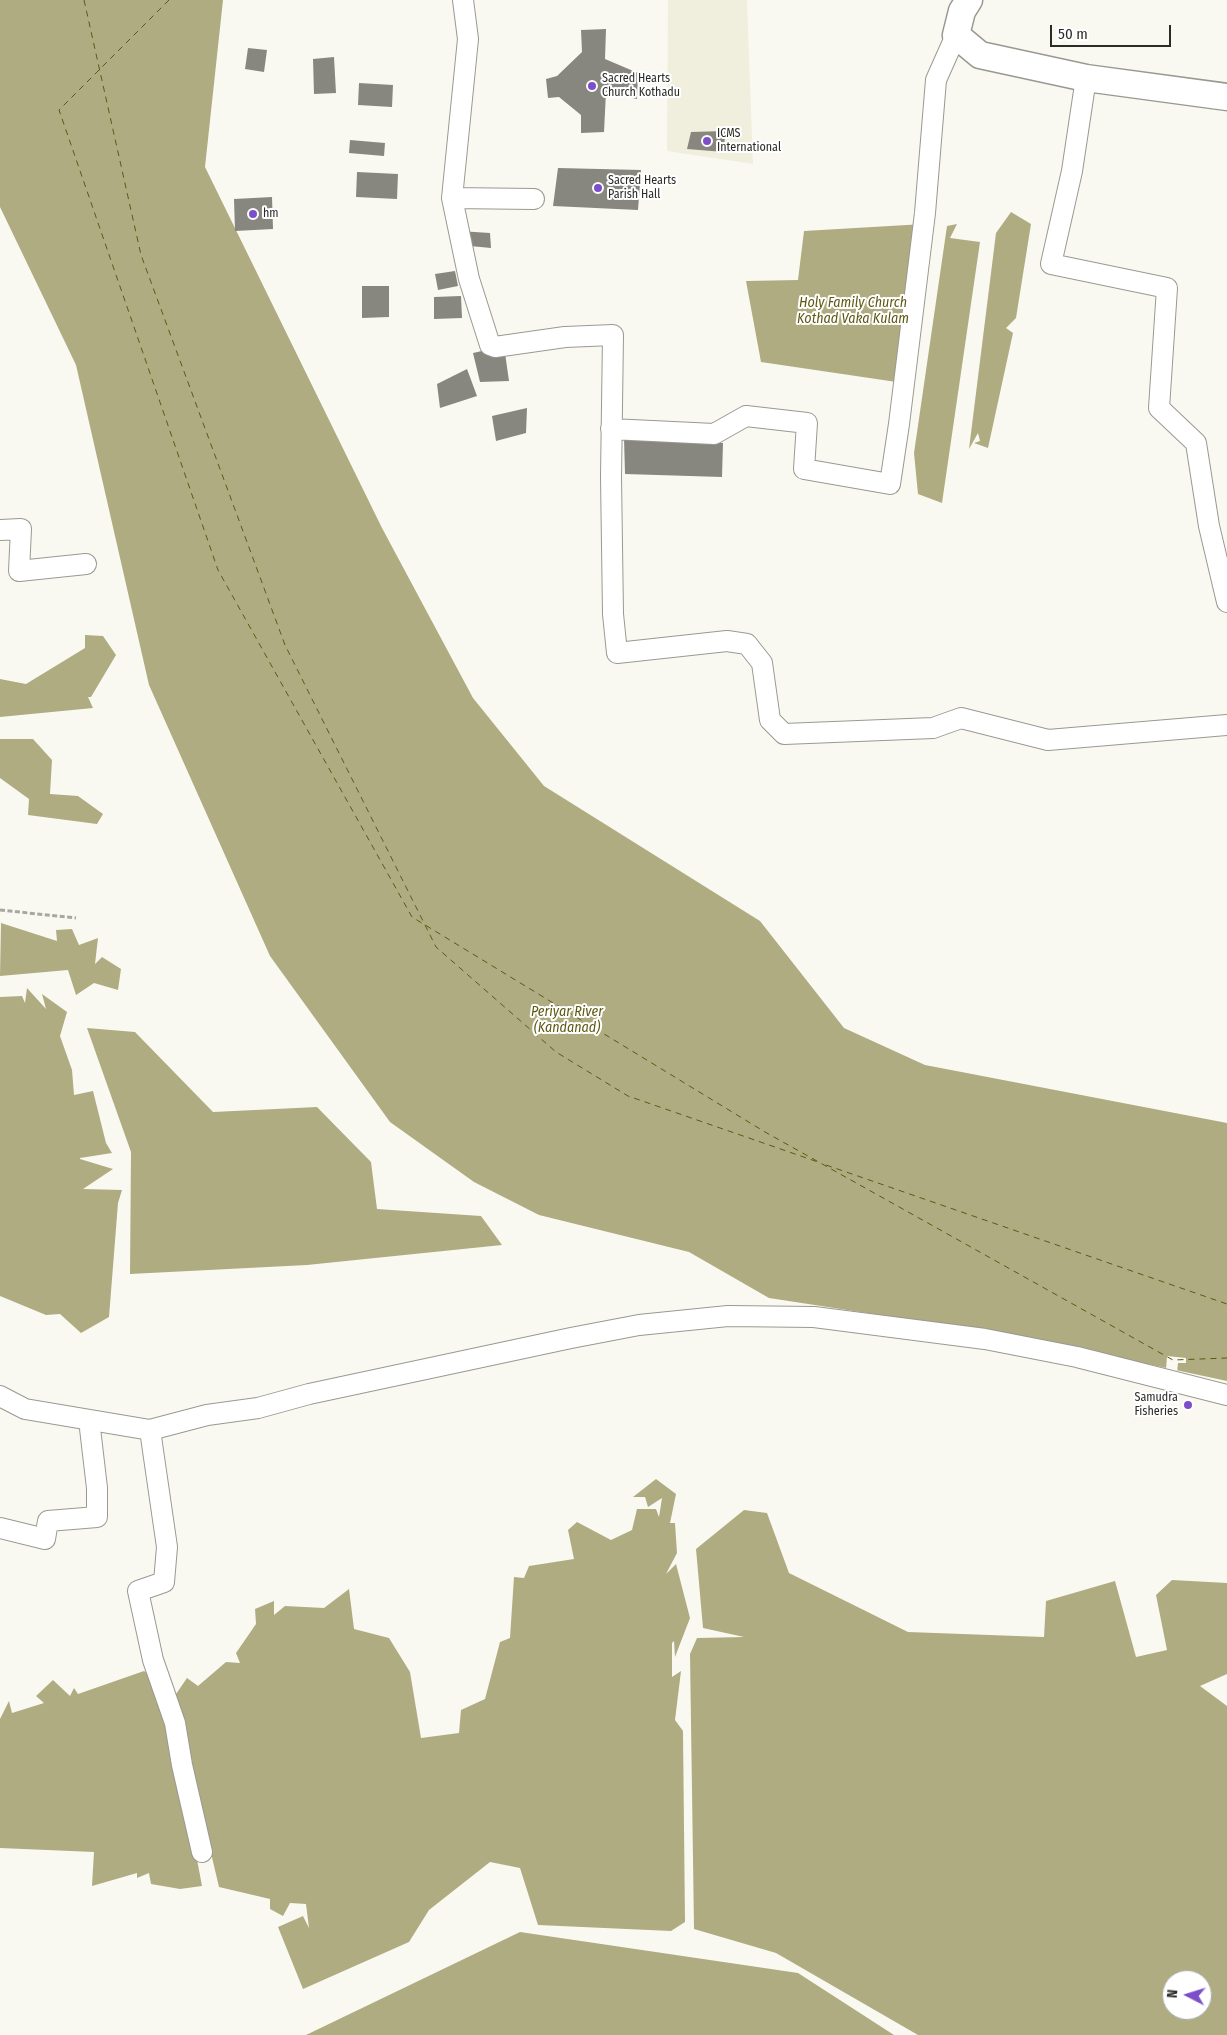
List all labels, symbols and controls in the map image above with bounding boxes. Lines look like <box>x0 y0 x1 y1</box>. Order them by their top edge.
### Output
scale bar <box>1052 15 1173 47</box>
text: 50 m <box>1058 25 1088 43</box>
place label: Sacred Hearts Church Kothadu <box>602 72 680 100</box>
marker: Sacred Hearts Church Kothadu <box>586 80 598 92</box>
place label: ICMS International <box>717 127 781 155</box>
marker: ICMS International <box>701 135 713 147</box>
place label: Sacred Hearts Parish Hall <box>608 174 676 202</box>
marker: Sacred Hearts Parish Hall <box>592 182 604 194</box>
place label: hm <box>263 207 279 221</box>
marker: hm <box>247 208 259 220</box>
water label: Holy Family Church Kothad Vaka Kulam <box>797 295 909 328</box>
water label: Periyar River (Kandanad) <box>531 1004 603 1036</box>
place label: Samudra Fisheries <box>1134 1391 1178 1419</box>
marker: Samudra Fisheries <box>1182 1399 1194 1411</box>
north arrow <box>1162 1970 1212 2020</box>
text: N <box>1164 1989 1181 1999</box>

